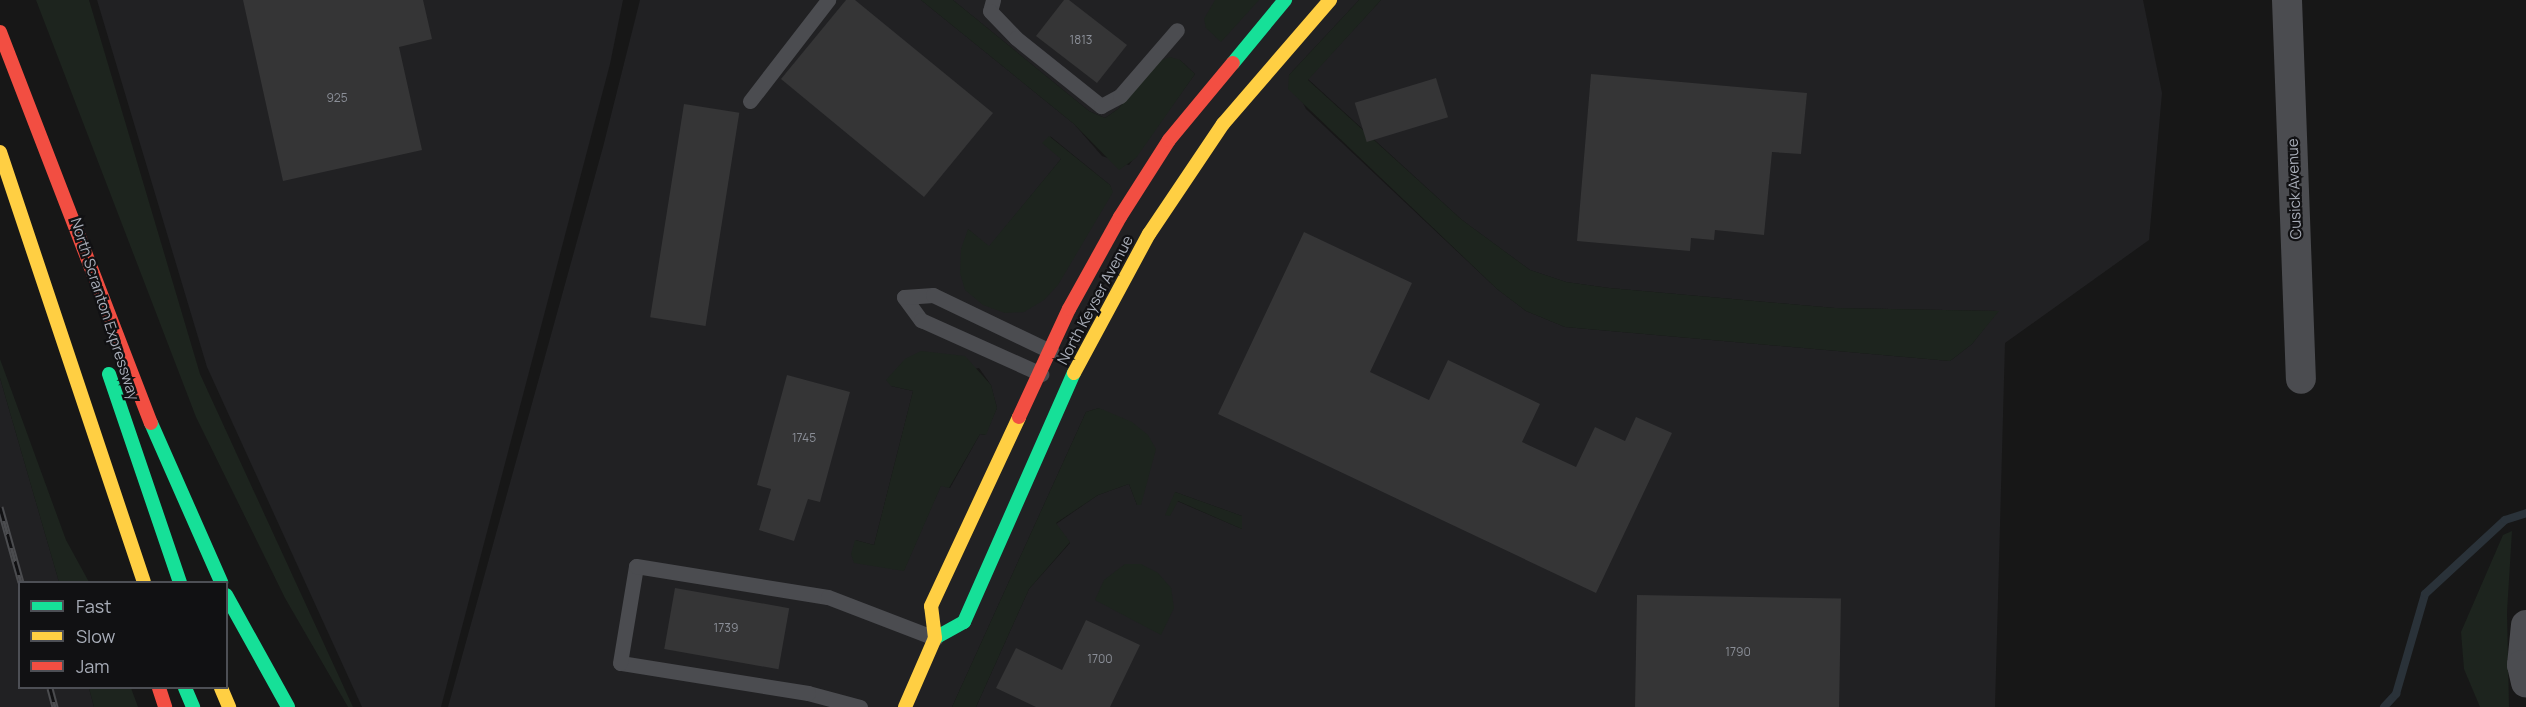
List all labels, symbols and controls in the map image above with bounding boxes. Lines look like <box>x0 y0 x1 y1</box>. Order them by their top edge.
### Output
house number: 1813 <box>1070 33 1092 47</box>
house number: 925 <box>326 91 348 105</box>
street label: Cusick Avenue <box>2283 138 2305 240</box>
street label: North Scranton Expressway <box>67 216 143 402</box>
street label: North Keyser Avenue <box>1053 232 1137 368</box>
house number: 1745 <box>792 431 816 445</box>
legend <box>18 581 228 689</box>
text: Fast <box>76 594 111 618</box>
house number: 1739 <box>714 621 738 635</box>
text: Slow <box>76 624 115 648</box>
house number: 1790 <box>1725 645 1751 659</box>
house number: 1700 <box>1087 652 1113 666</box>
text: Jam <box>76 654 110 678</box>

